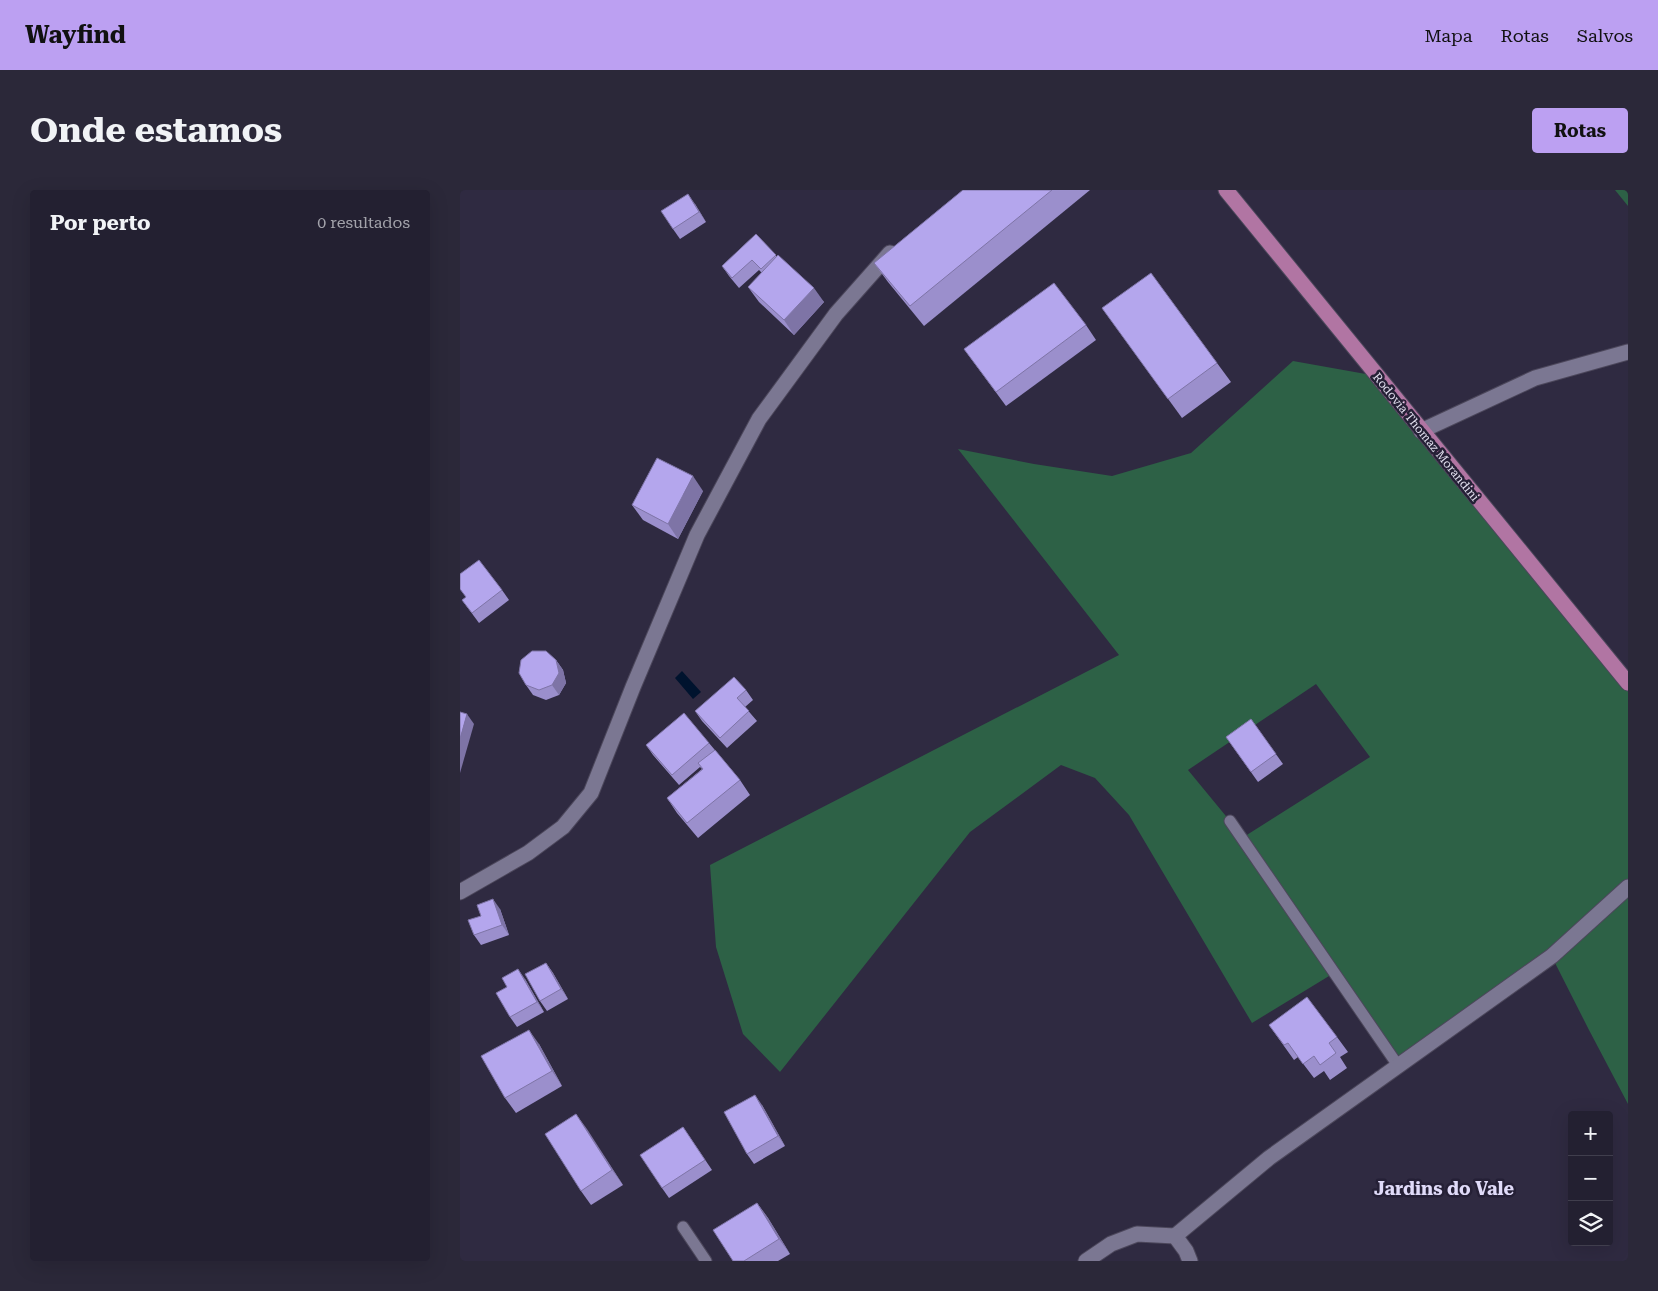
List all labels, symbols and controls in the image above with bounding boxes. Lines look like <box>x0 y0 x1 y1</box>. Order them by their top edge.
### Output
text: Wayfind <box>25 21 126 49</box>
text: Mapa <box>1424 25 1472 46</box>
text: Rotas <box>1500 25 1549 46</box>
text: Salvos <box>1577 25 1633 46</box>
button: Rotas <box>1532 108 1628 153</box>
text: Onde estamos <box>30 110 282 151</box>
text: Por perto <box>50 211 151 235</box>
text: 0 resultados <box>317 213 410 232</box>
street label: Rodovia Thomaz Morandini <box>1370 370 1482 504</box>
map controls <box>1568 1111 1613 1246</box>
button: + <box>1568 1111 1613 1156</box>
button: − <box>1568 1156 1613 1201</box>
district label: Jardins do Vale <box>1374 1178 1514 1199</box>
button: layers <box>1568 1201 1613 1246</box>

